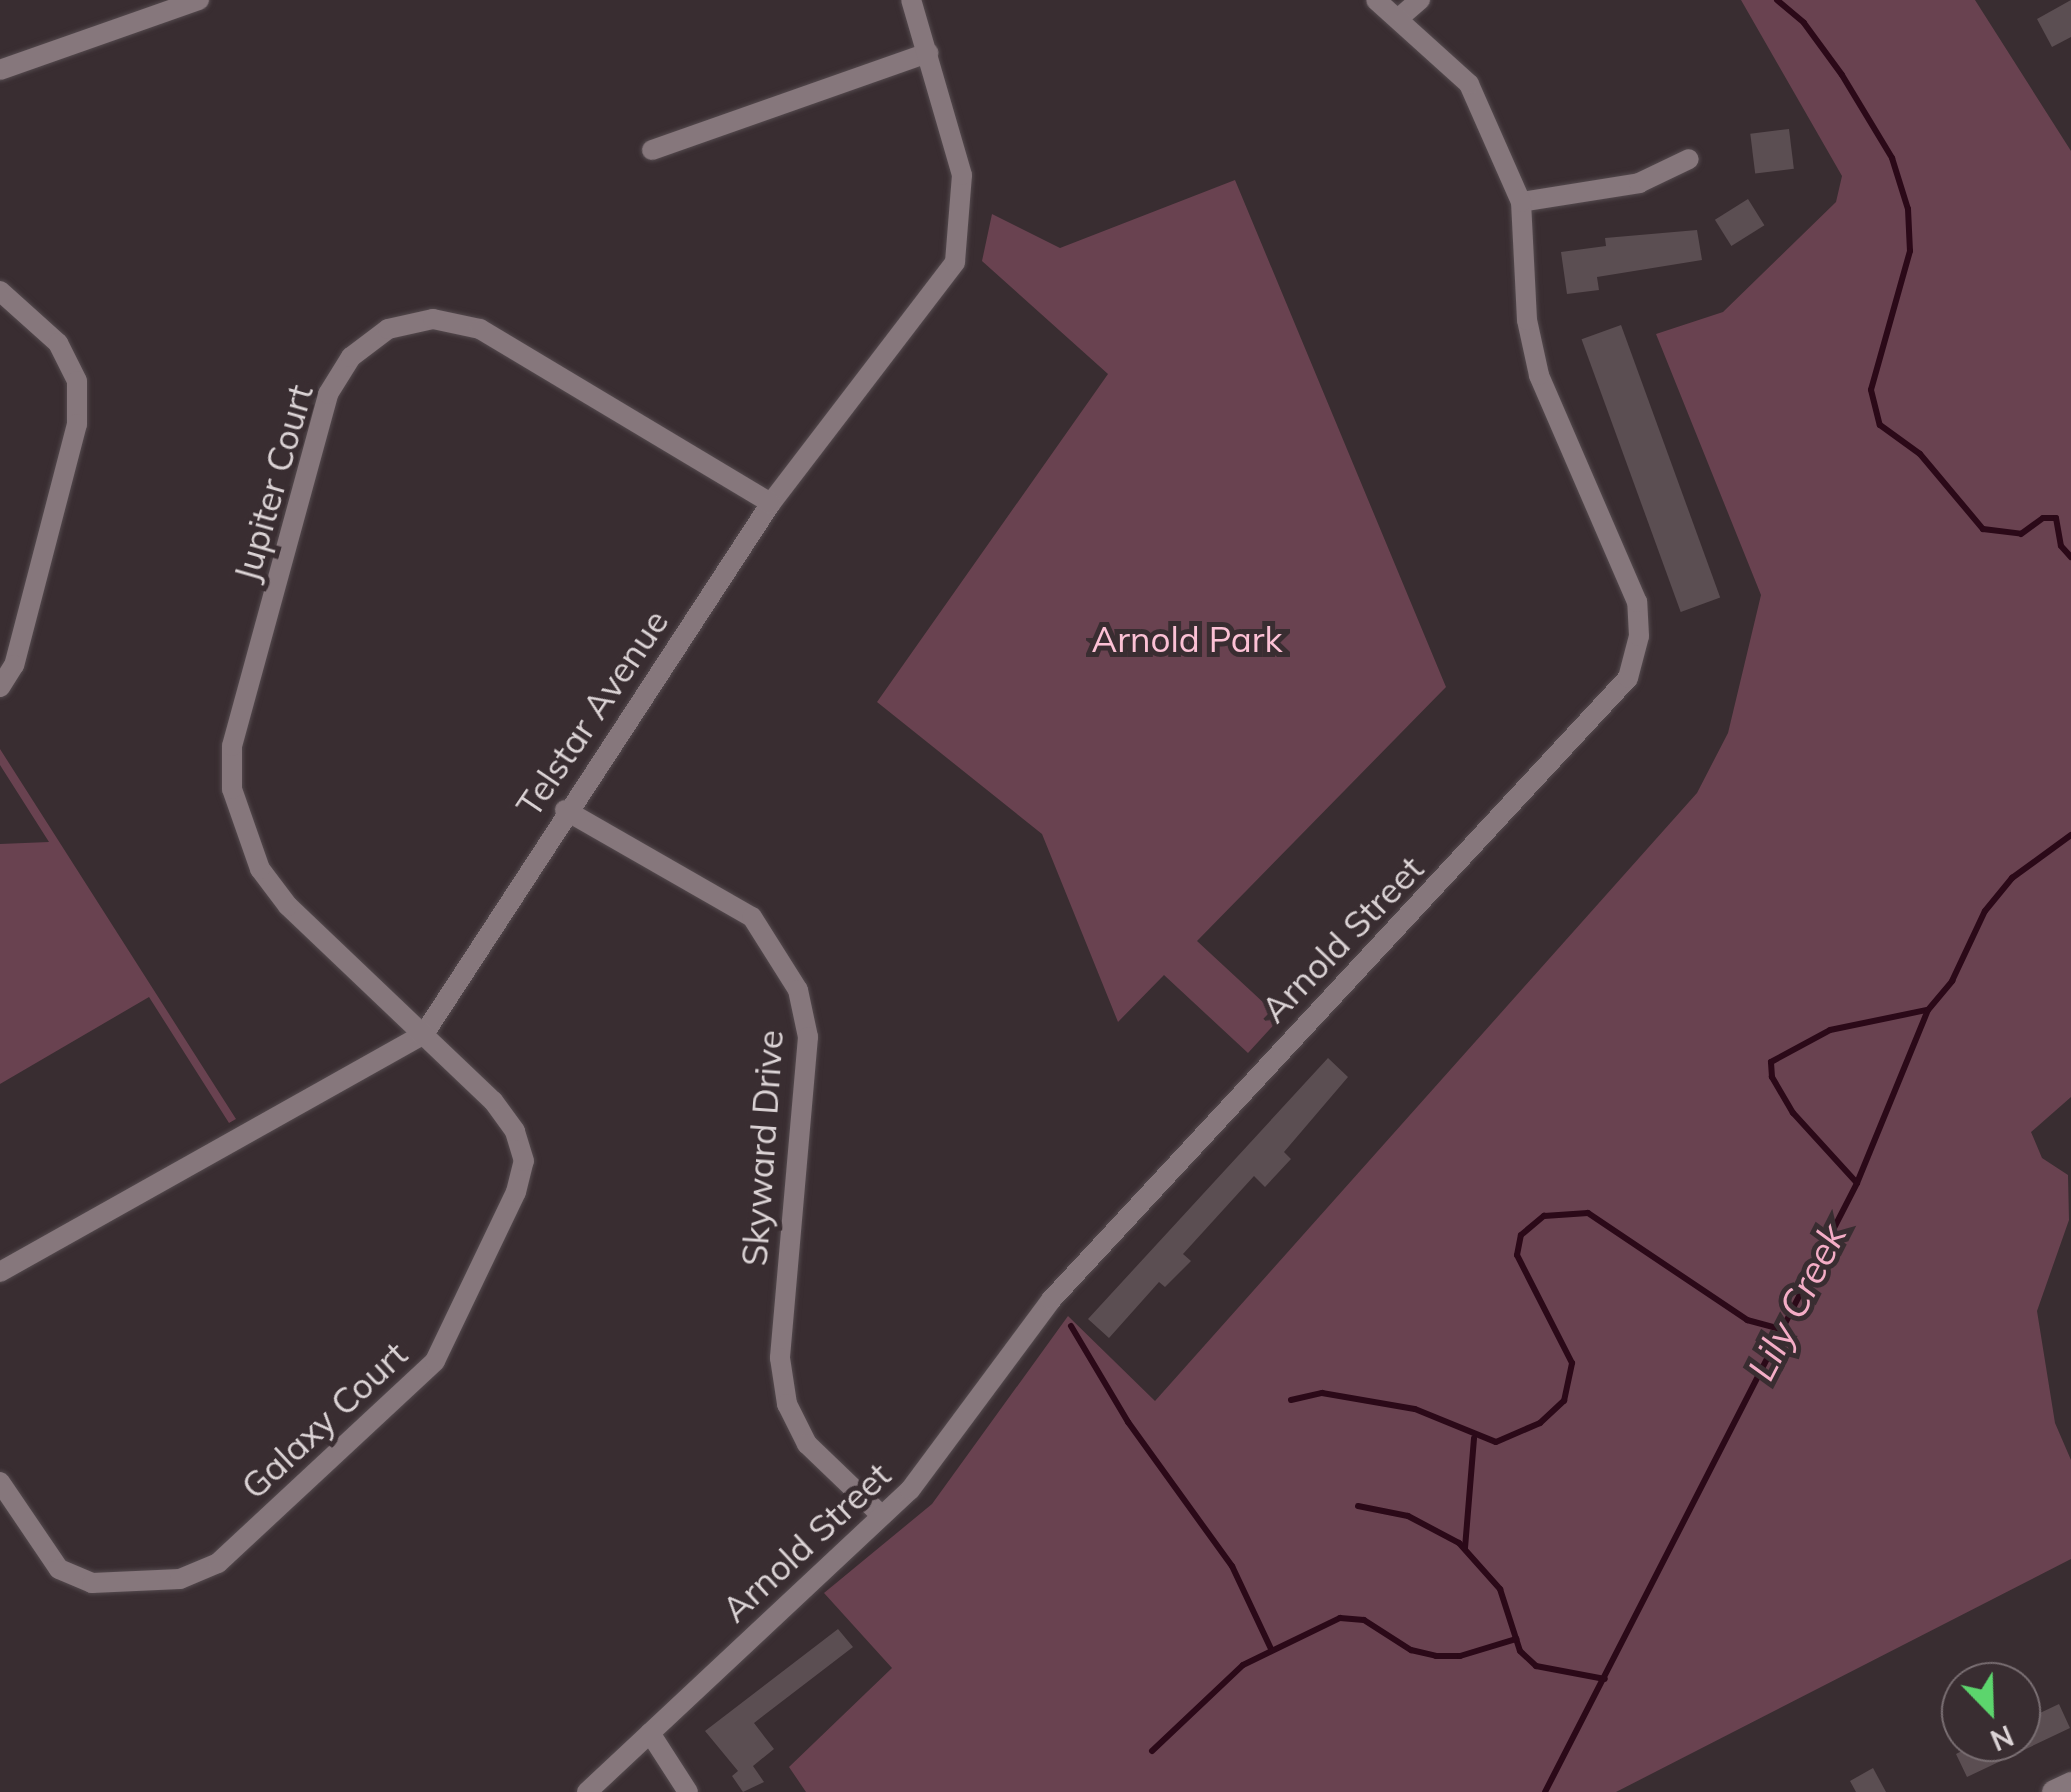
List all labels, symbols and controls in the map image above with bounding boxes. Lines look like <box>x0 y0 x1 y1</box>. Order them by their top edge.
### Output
street label: Jupiter Court <box>225 380 321 586</box>
street label: Telstar Avenue <box>507 602 677 824</box>
park label: Arnold Park <box>1091 618 1283 660</box>
street label: Arnold Street <box>1253 847 1431 1031</box>
street label: Skyward Drive <box>733 1029 791 1267</box>
water label: Lily Creek <box>1738 1216 1856 1388</box>
street label: Galaxy Court <box>233 1333 415 1507</box>
street label: Arnold Street <box>713 1454 899 1630</box>
north arrow <box>1941 1662 2041 1762</box>
text: N <box>1986 1718 2019 1758</box>

